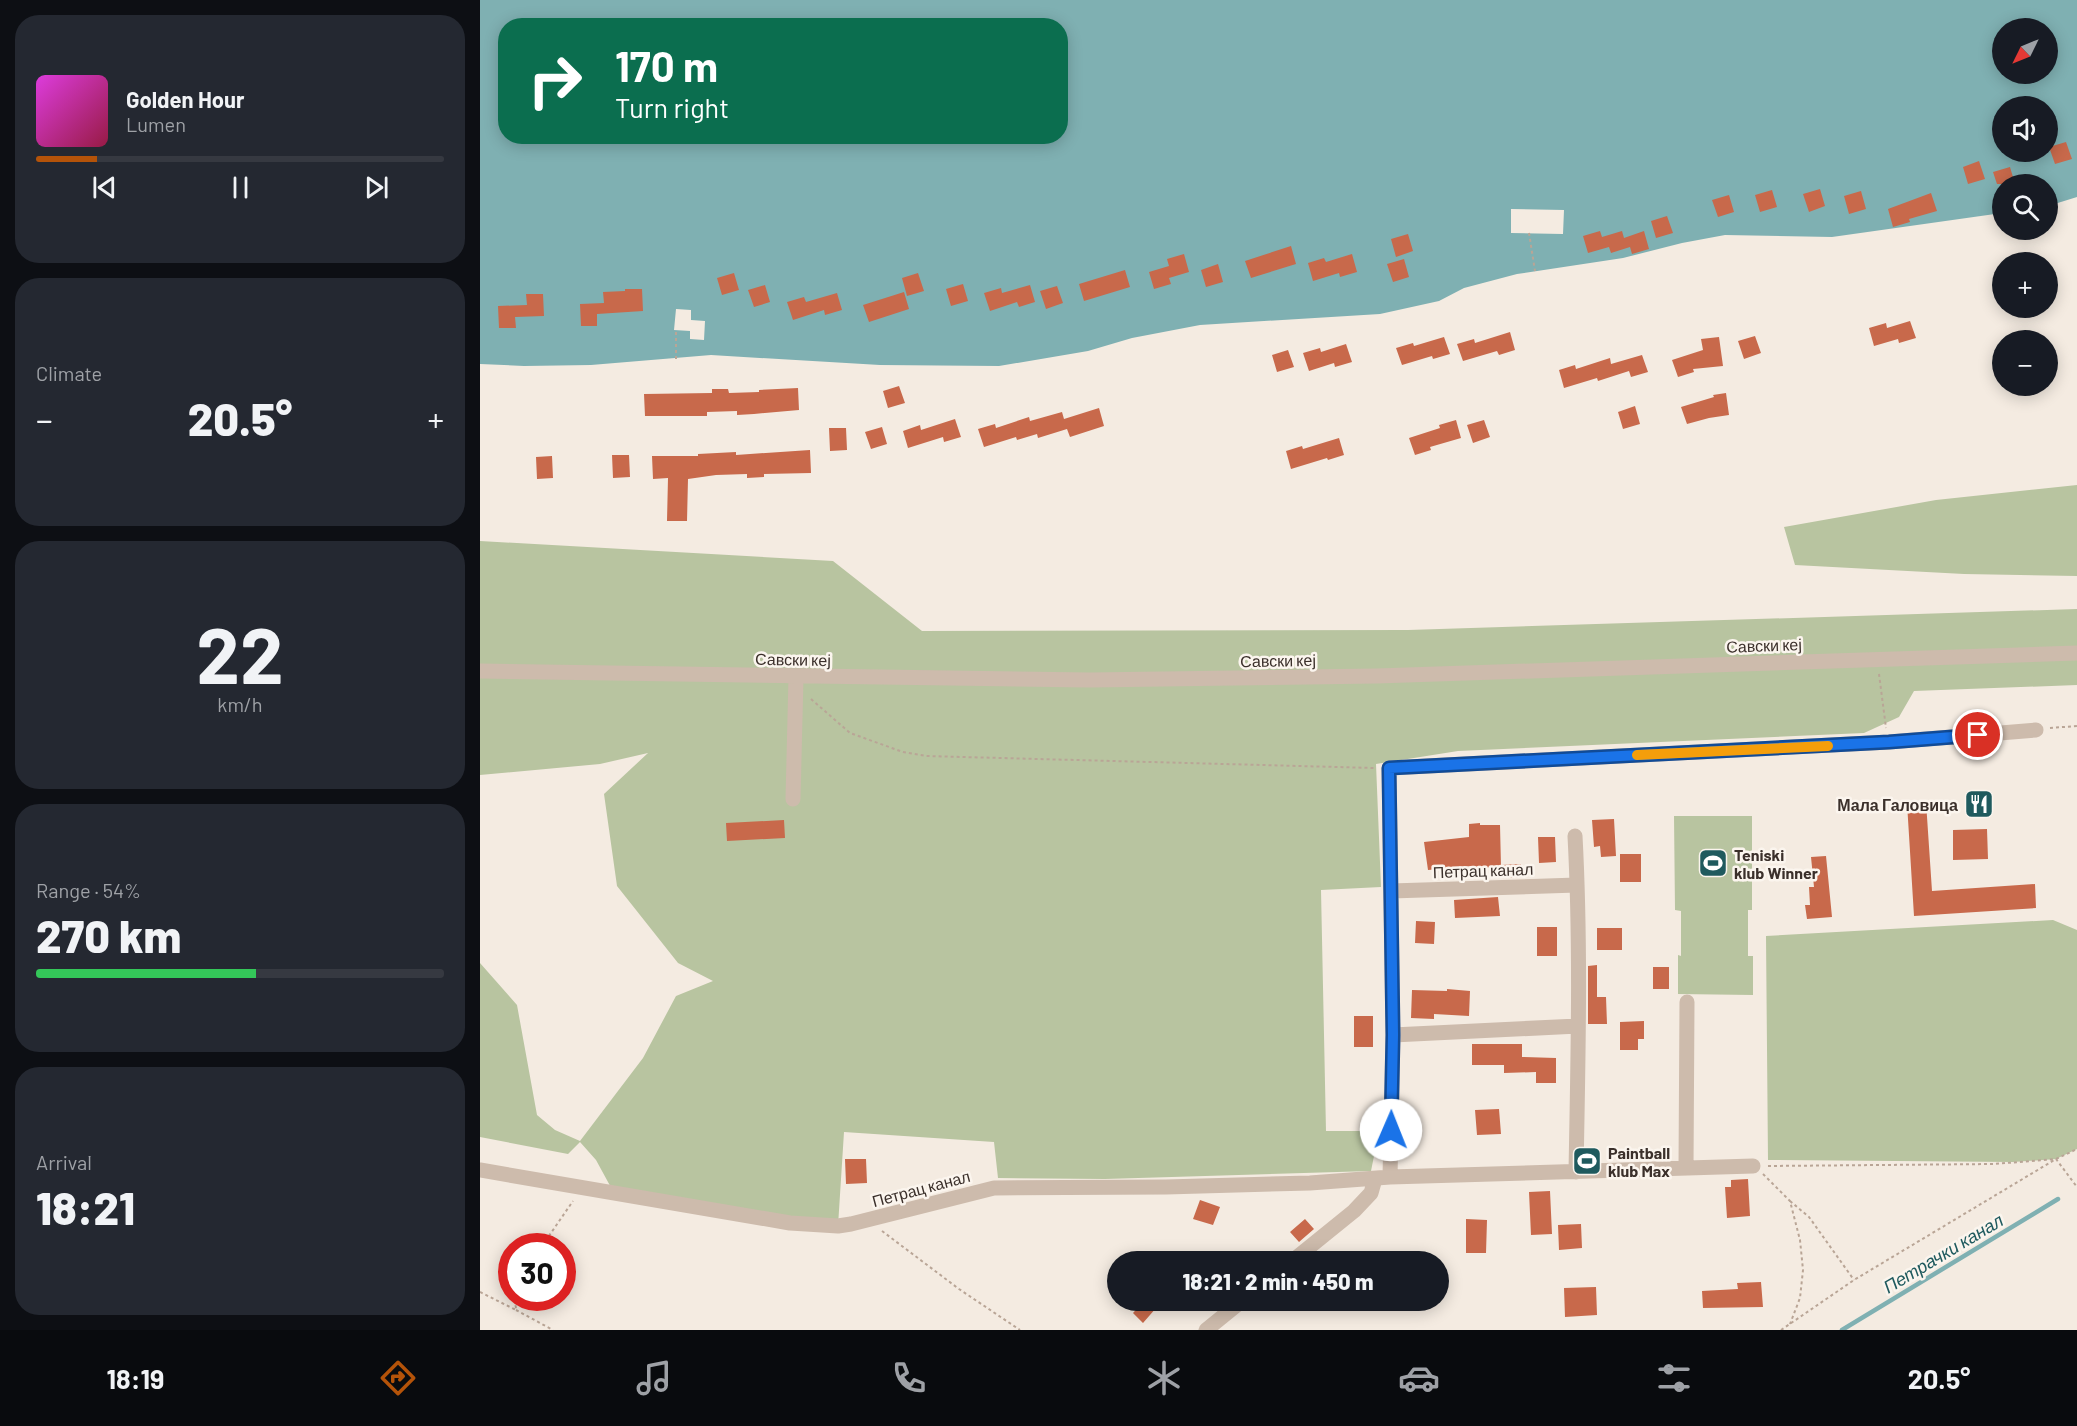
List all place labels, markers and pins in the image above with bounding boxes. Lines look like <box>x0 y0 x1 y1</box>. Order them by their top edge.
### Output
pin <box>1952 709 2003 760</box>
restaurant icon: Мала Галовица <box>1963 788 1995 820</box>
place label: Мала Галовица <box>1837 795 1958 814</box>
place label: Teniski klub Winner <box>1734 845 1818 882</box>
sports icon: Teniski klub Winner <box>1697 847 1729 879</box>
place label: Paintball klub Max <box>1608 1143 1670 1180</box>
sports icon: Paintball klub Max <box>1571 1145 1603 1177</box>

